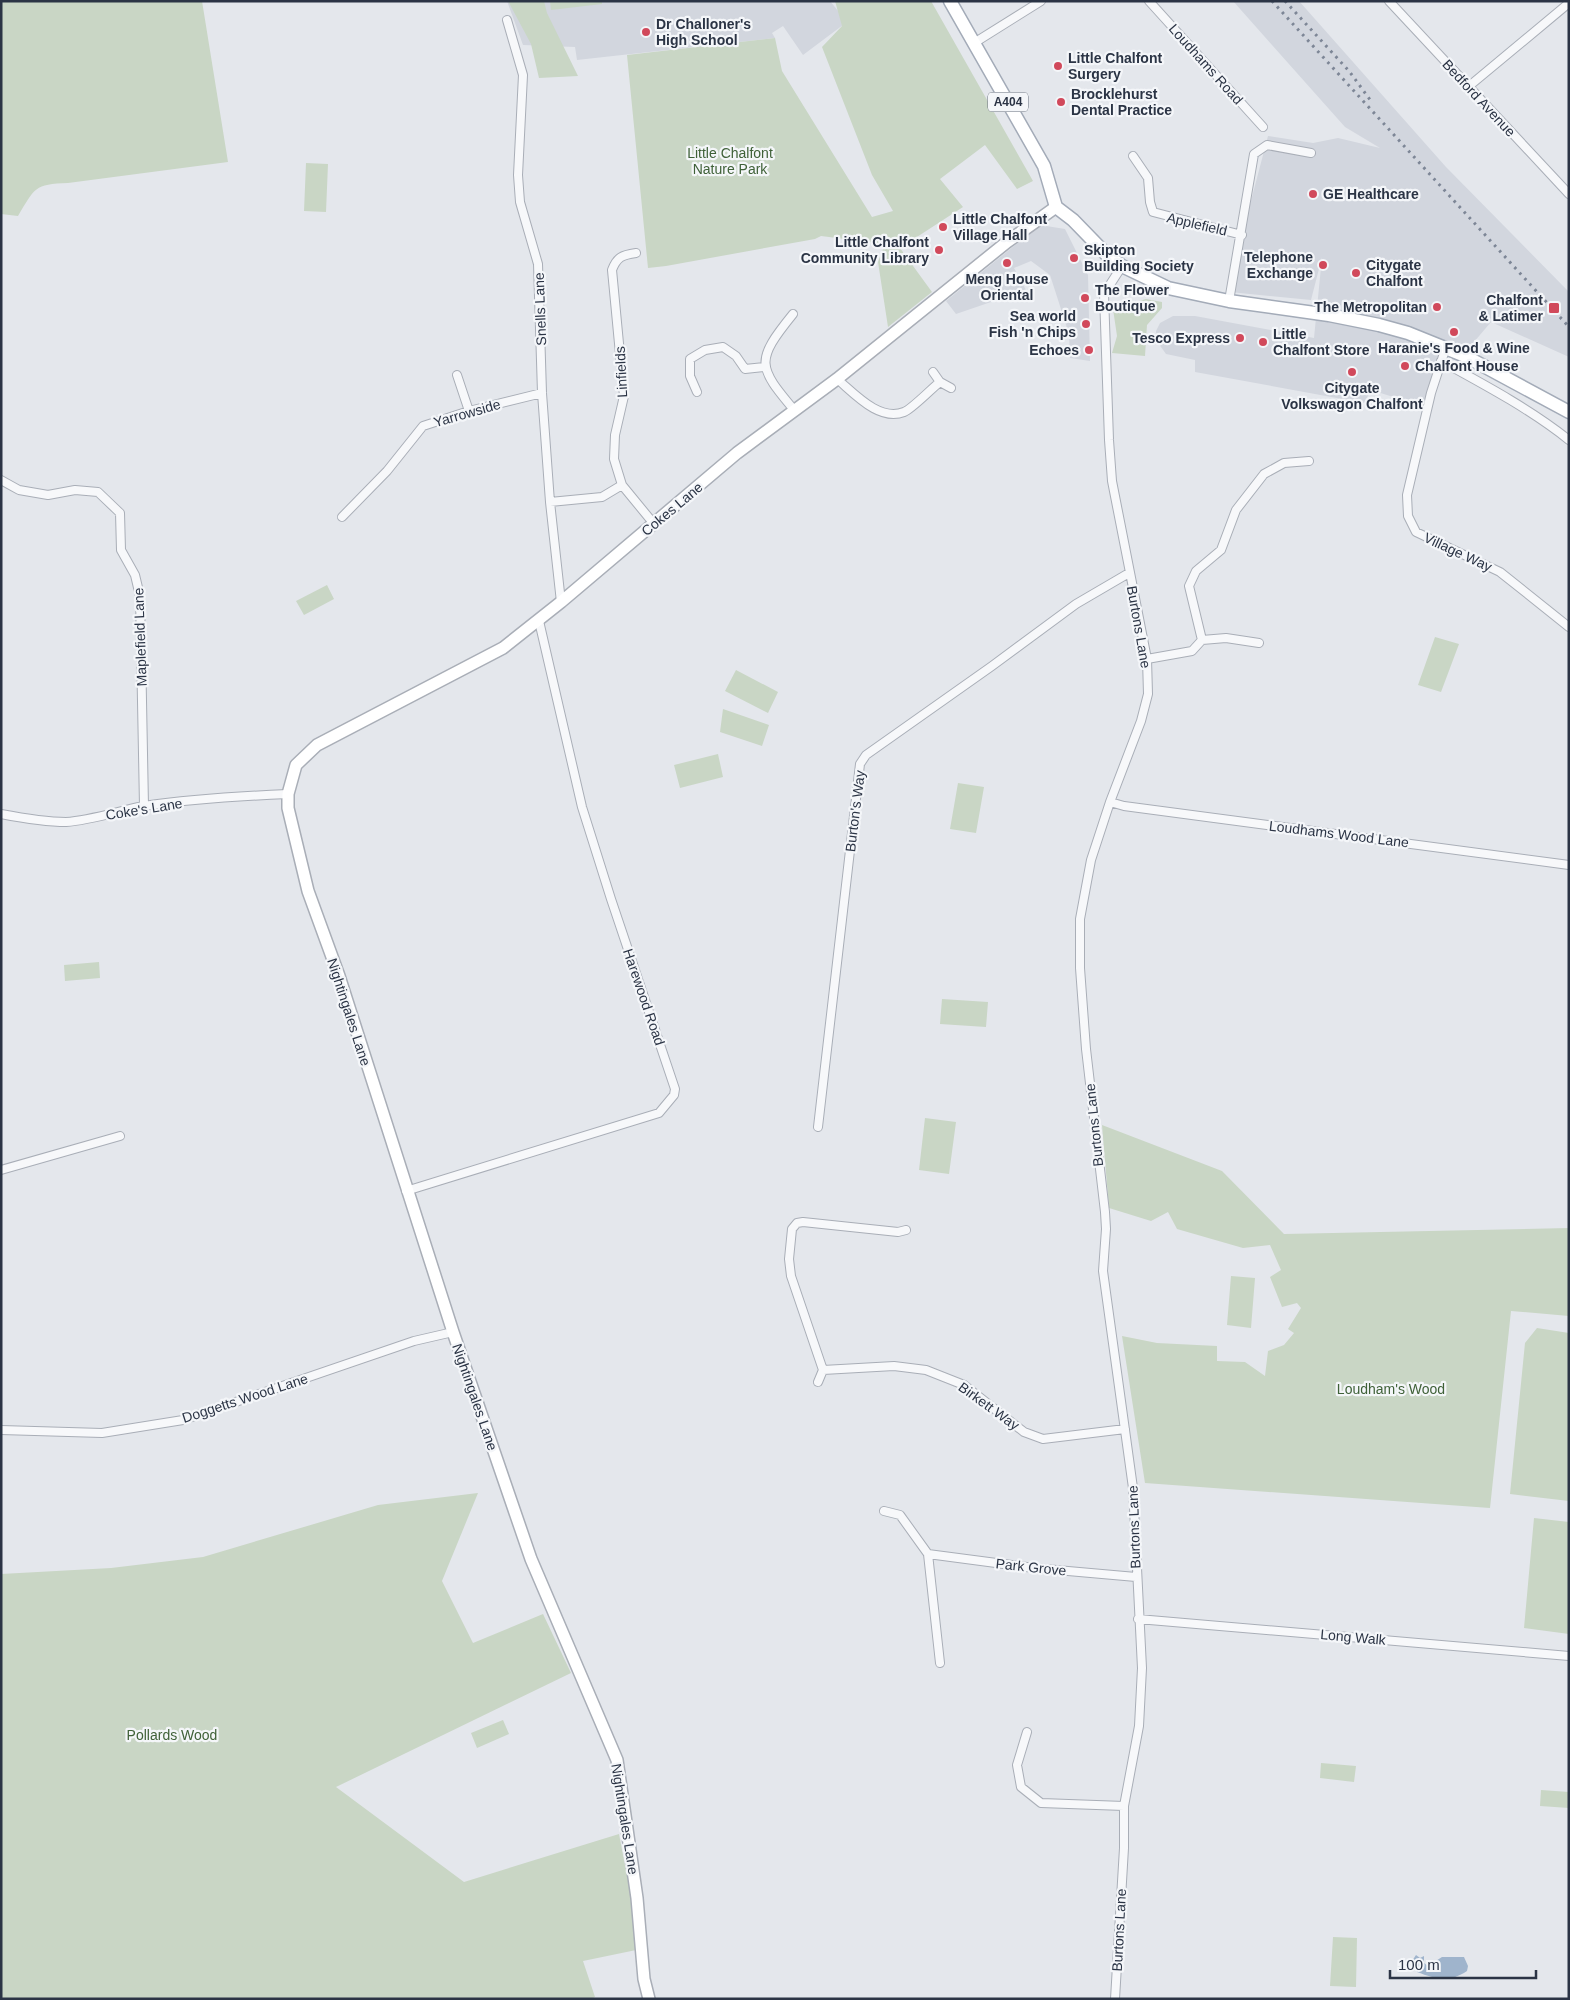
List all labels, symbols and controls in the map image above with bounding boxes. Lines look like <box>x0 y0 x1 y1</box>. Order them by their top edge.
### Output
place label: Dr Challoner's High School <box>656 16 751 48</box>
street label: Loudhams Road <box>1166 20 1246 108</box>
marker: Dr Challoner's High School <box>640 26 652 38</box>
place label: Little Chalfont Surgery <box>1068 50 1162 82</box>
street label: Bedford Avenue <box>1439 56 1519 140</box>
marker: Little Chalfont Surgery <box>1052 60 1064 72</box>
place label: Brocklehurst Dental Practice <box>1071 86 1172 118</box>
road number: A404 <box>988 92 1028 111</box>
marker: Brocklehurst Dental Practice <box>1055 96 1067 108</box>
park label: Little Chalfont Nature Park <box>687 145 773 177</box>
place label: GE Healthcare <box>1323 186 1419 202</box>
marker: GE Healthcare <box>1307 188 1319 200</box>
street label: Applefield <box>1165 209 1229 239</box>
place label: Little Chalfont Village Hall <box>953 211 1047 243</box>
marker: Little Chalfont Village Hall <box>937 221 949 233</box>
place label: Little Chalfont Community Library <box>801 234 929 266</box>
place label: Skipton Building Society <box>1084 242 1194 274</box>
marker: Little Chalfont Community Library <box>933 244 945 256</box>
place label: Telephone Exchange <box>1244 249 1313 281</box>
marker: Skipton Building Society <box>1068 252 1080 264</box>
marker: Meng House Oriental <box>1001 257 1013 269</box>
place label: Citygate Chalfont <box>1366 257 1423 289</box>
marker: Telephone Exchange <box>1317 259 1329 271</box>
marker: Citygate Chalfont <box>1350 267 1362 279</box>
place label: Meng House Oriental <box>965 271 1049 303</box>
street label: Snells Lane <box>531 272 549 346</box>
place label: The Flower Boutique <box>1095 282 1169 314</box>
marker: The Flower Boutique <box>1079 292 1091 304</box>
place label: Chalfont & Latimer <box>1478 292 1544 324</box>
place label: The Metropolitan <box>1314 299 1427 315</box>
marker: The Metropolitan <box>1431 301 1443 313</box>
marker: Chalfont & Latimer <box>1547 301 1561 315</box>
place label: Sea world Fish 'n Chips <box>989 308 1076 340</box>
marker: Sea world Fish 'n Chips <box>1080 318 1092 330</box>
place label: Little Chalfont Store <box>1273 326 1370 358</box>
marker: Haranie's Food & Wine <box>1448 326 1460 338</box>
place label: Tesco Express <box>1132 330 1230 346</box>
marker: Tesco Express <box>1234 332 1246 344</box>
marker: Little Chalfont Store <box>1257 336 1269 348</box>
place label: Haranie's Food & Wine <box>1378 340 1530 356</box>
place label: Echoes <box>1029 342 1079 358</box>
marker: Echoes <box>1083 344 1095 356</box>
street label: Linfields <box>612 346 630 398</box>
place label: Chalfont House <box>1415 358 1519 374</box>
marker: Chalfont House <box>1399 360 1411 372</box>
marker: Citygate Volkswagon Chalfont <box>1346 366 1358 378</box>
place label: Citygate Volkswagon Chalfont <box>1281 380 1423 412</box>
street label: Yarrowside <box>432 396 503 430</box>
street label: Cokes Lane <box>638 479 706 539</box>
street label: Village Way <box>1421 529 1495 575</box>
street label: Burtons Lane <box>1124 585 1154 670</box>
street label: Maplefield Lane <box>130 587 150 687</box>
street label: Burton's Way <box>842 769 868 853</box>
street label: Coke's Lane <box>105 795 184 823</box>
street label: Loudhams Wood Lane <box>1268 817 1410 851</box>
street label: Harewood Road <box>620 947 668 1047</box>
street label: Nightingales Lane <box>324 956 374 1068</box>
street label: Burtons Lane <box>1082 1083 1106 1167</box>
street label: Nightingales Lane <box>449 1341 501 1453</box>
street label: Doggetts Wood Lane <box>180 1370 310 1426</box>
street label: Birkett Way <box>956 1379 1022 1433</box>
park label: Loudham's Wood <box>1337 1381 1445 1397</box>
street label: Burtons Lane <box>1125 1485 1143 1569</box>
street label: Park Grove <box>995 1555 1067 1579</box>
street label: Long Walk <box>1320 1626 1387 1648</box>
park label: Pollards Wood <box>127 1727 217 1743</box>
street label: Nightingales Lane <box>608 1762 642 1876</box>
street label: Burtons Lane <box>1109 1888 1129 1972</box>
scale bar <box>1390 1948 1536 1980</box>
text: 100 m <box>1398 1956 1440 1973</box>

